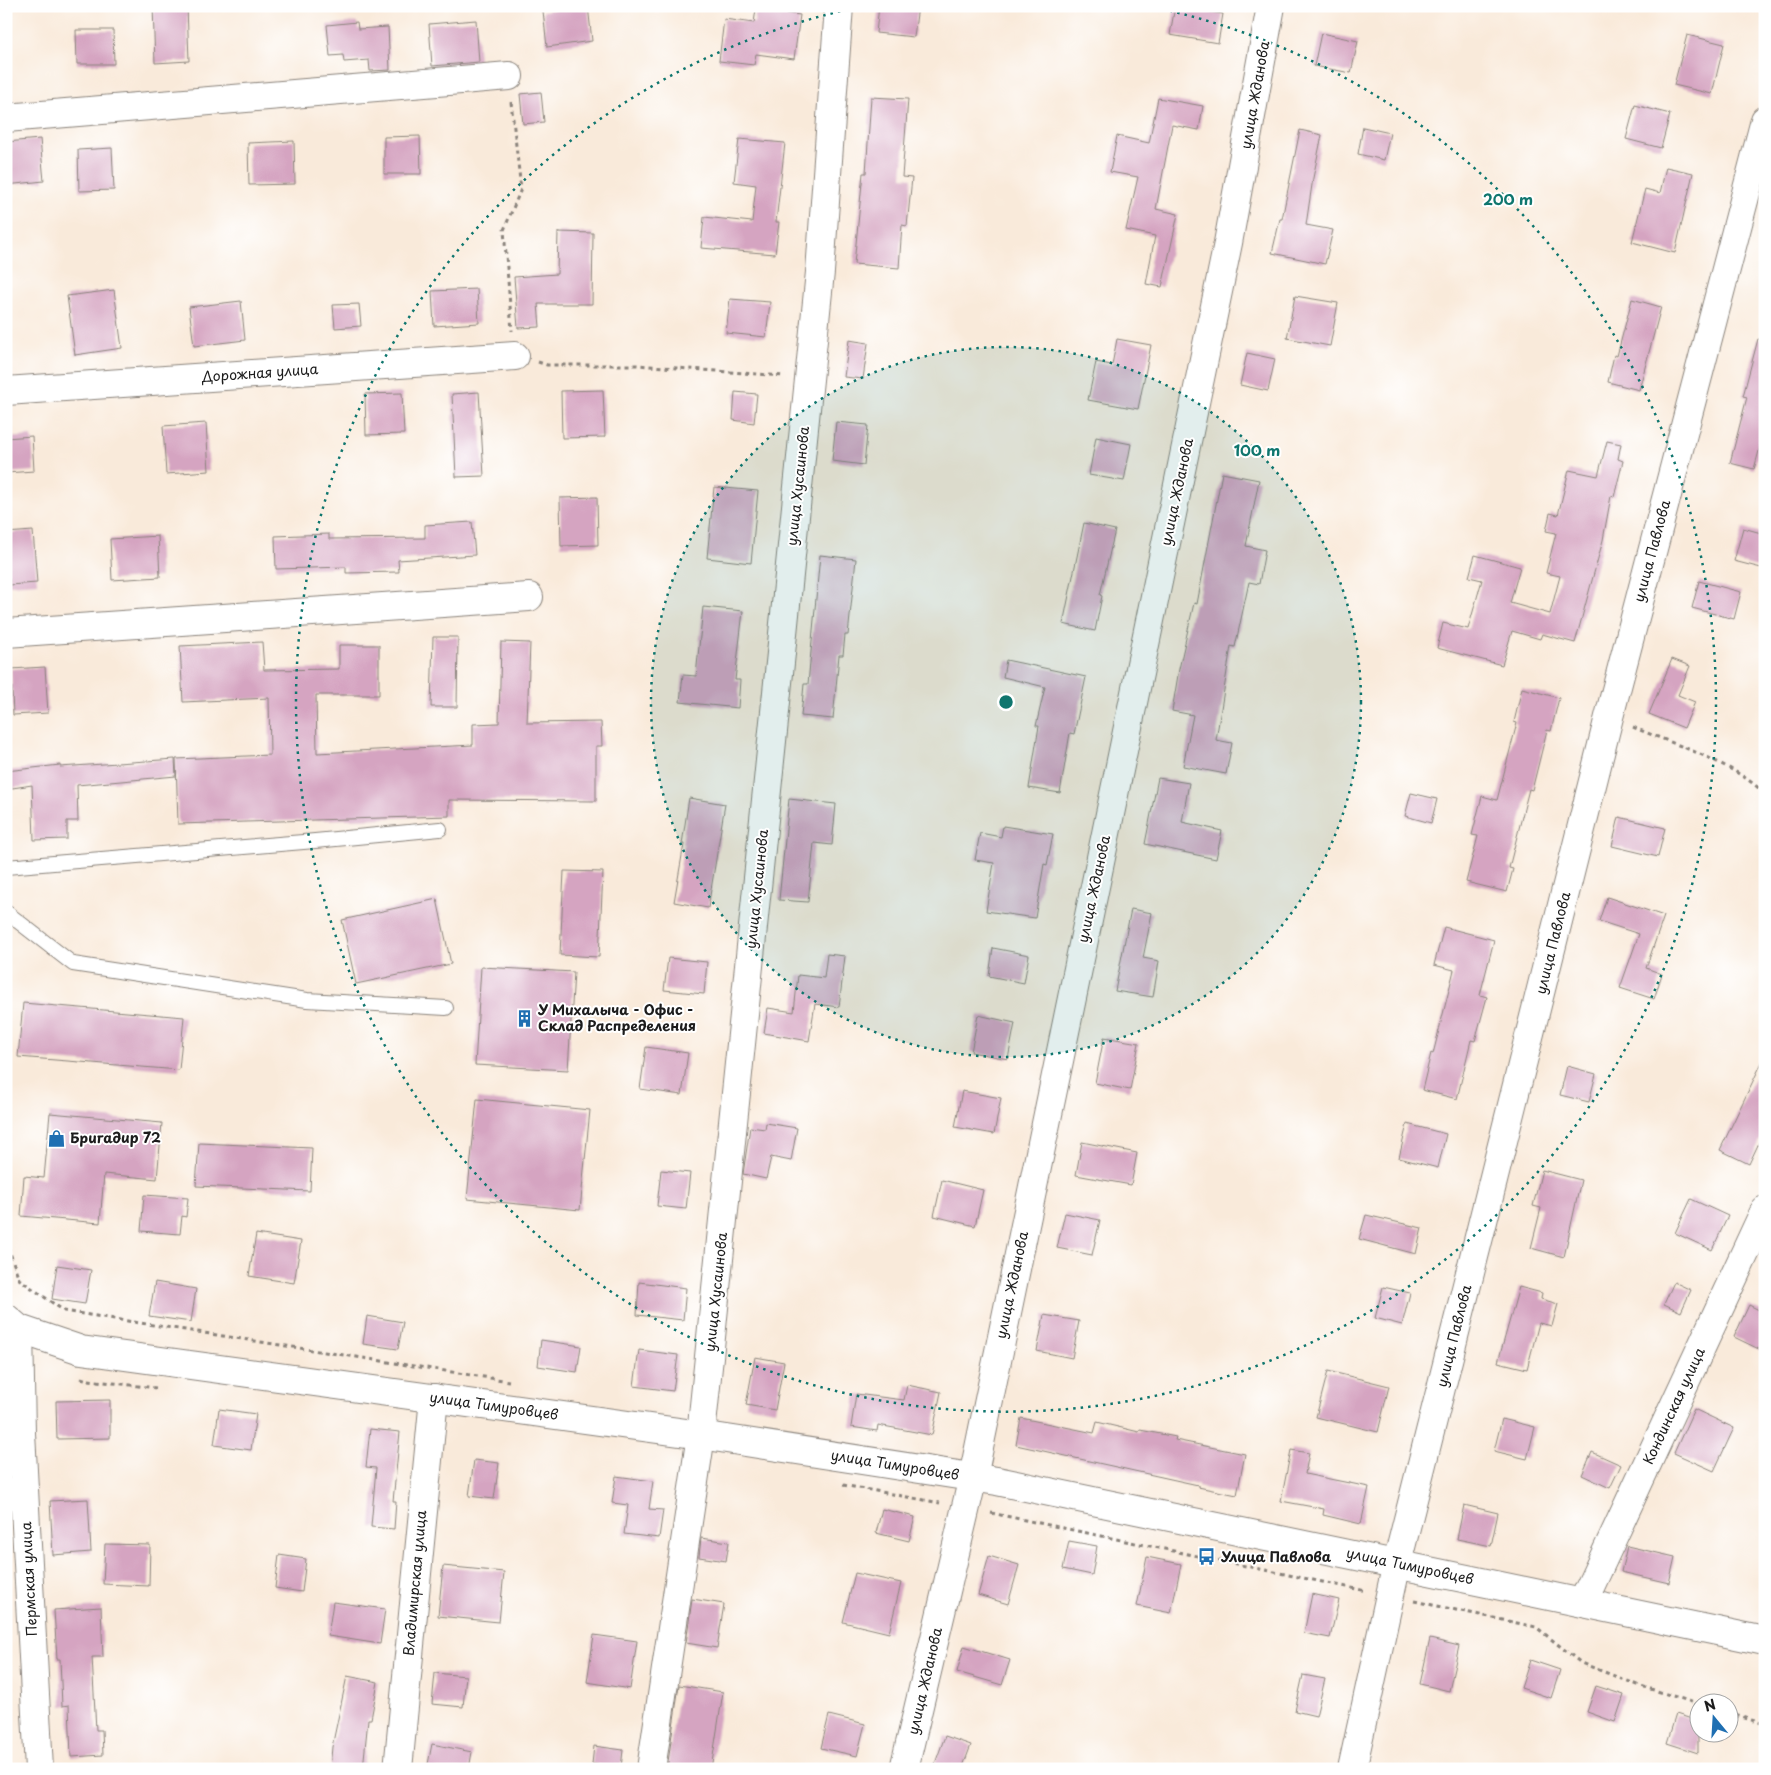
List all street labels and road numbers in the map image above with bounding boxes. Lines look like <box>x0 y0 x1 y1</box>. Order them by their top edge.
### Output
street label: улица Жданова <box>1235 39 1274 151</box>
street label: Дорожная улица <box>200 358 319 387</box>
street label: улица Хусаинова <box>781 425 814 547</box>
street label: улица Жданова <box>1155 436 1198 548</box>
street label: улица Павлова <box>1628 497 1675 604</box>
street label: улица Хусаинова <box>740 828 773 950</box>
street label: улица Жданова <box>1072 833 1115 945</box>
street label: улица Павлова <box>1530 889 1575 996</box>
street label: улица Жданова <box>990 1229 1033 1341</box>
street label: улица Хусаинова <box>699 1231 732 1353</box>
street label: улица Павлова <box>1431 1282 1476 1389</box>
street label: Кондинская улица <box>1637 1344 1710 1468</box>
street label: улица Тимуровцев <box>428 1386 560 1425</box>
street label: улица Тимуровцев <box>829 1444 961 1485</box>
street label: Владимирская улица <box>398 1509 431 1657</box>
street label: Пермская улица <box>15 1521 42 1637</box>
street label: улица Тимуровцев <box>1345 1542 1476 1589</box>
street label: улица Жданова <box>902 1625 947 1737</box>

